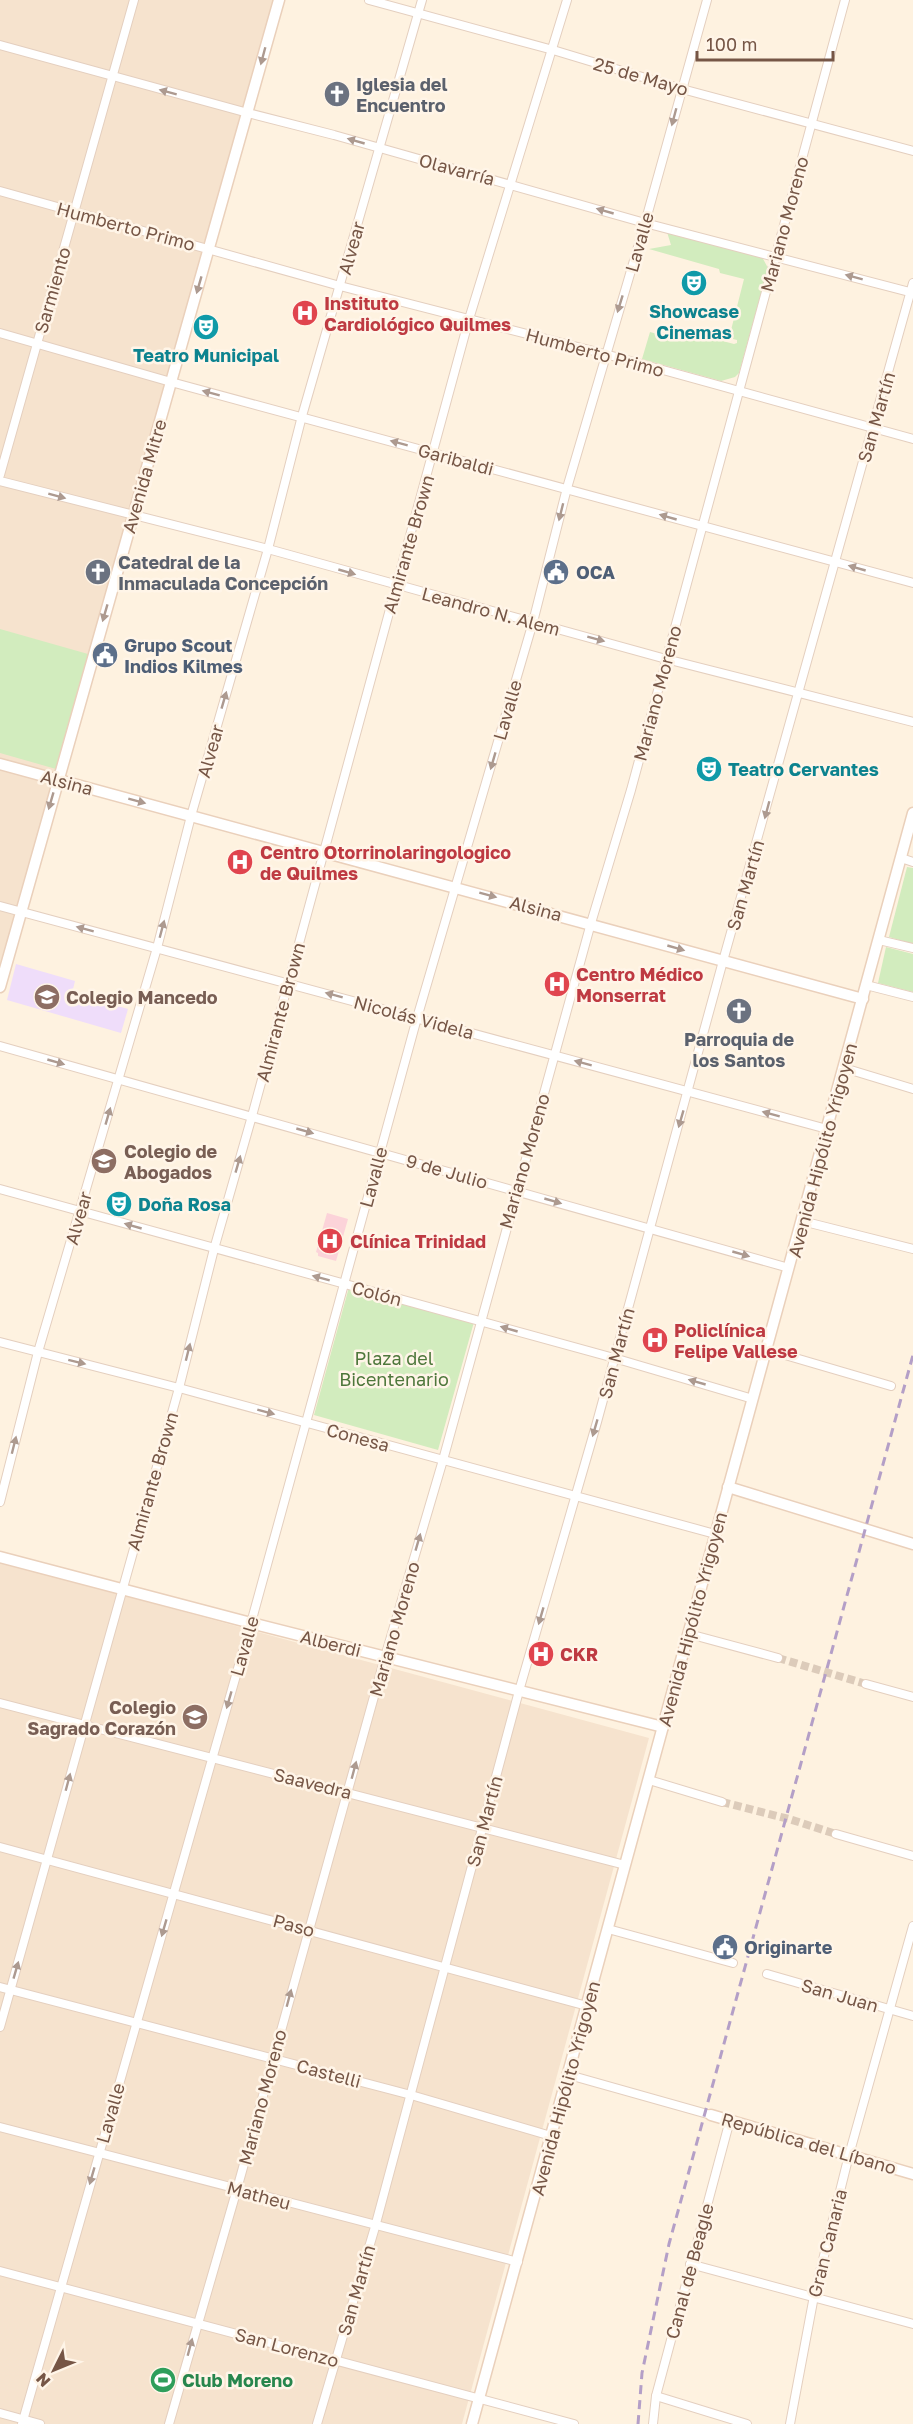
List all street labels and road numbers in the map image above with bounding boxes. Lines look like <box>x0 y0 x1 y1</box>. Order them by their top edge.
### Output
street label: 25 de Mayo <box>591 52 691 100</box>
street label: Olavarría <box>417 148 497 190</box>
street label: Mariano Moreno <box>755 154 813 294</box>
street label: Humberto Primo <box>54 197 198 255</box>
street label: Lavalle <box>620 209 658 275</box>
street label: Alvear <box>333 219 369 277</box>
street label: Sarmiento <box>29 244 75 336</box>
street label: Humberto Primo <box>523 323 667 381</box>
street label: San Martín <box>853 369 899 465</box>
street label: Avenida Mitre <box>117 416 171 536</box>
street label: Garibaldi <box>416 438 496 480</box>
street label: Almirante Brown <box>378 472 438 616</box>
street label: Leandro N. Alem <box>419 582 563 640</box>
street label: Mariano Moreno <box>628 623 686 763</box>
street label: Lavalle <box>488 677 526 743</box>
street label: Alvear <box>192 722 228 780</box>
street label: Alsina <box>39 765 95 799</box>
street label: San Martín <box>722 837 768 933</box>
street label: Alsina <box>508 891 564 925</box>
street label: Almirante Brown <box>251 940 309 1084</box>
street label: Nicolás Videla <box>352 990 476 1044</box>
street label: Avenida Hipólito Yrigoyen <box>783 1040 861 1260</box>
street label: Mariano Moreno <box>494 1091 554 1231</box>
street label: Lavalle <box>354 1144 392 1210</box>
street label: 9 de Julio <box>404 1149 490 1193</box>
street label: Alvear <box>60 1189 96 1247</box>
street label: Colón <box>350 1276 404 1310</box>
street label: San Martín <box>593 1305 639 1401</box>
street label: Almirante Brown <box>122 1409 182 1553</box>
street label: Conesa <box>324 1418 392 1456</box>
street label: Avenida Hipólito Yrigoyen <box>653 1509 731 1729</box>
street label: Mariano Moreno <box>364 1559 424 1699</box>
street label: Lavalle <box>225 1613 263 1679</box>
street label: Alberdi <box>298 1625 364 1661</box>
street label: Saavedra <box>272 1763 354 1803</box>
street label: San Martín <box>461 1773 507 1869</box>
street label: Paso <box>271 1909 317 1941</box>
street label: San Juan <box>799 1973 881 2017</box>
street label: Avenida Hipólito Yrigoyen <box>526 1978 604 2198</box>
street label: Mariano Moreno <box>233 2027 291 2167</box>
street label: Castelli <box>294 2054 364 2092</box>
street label: Lavalle <box>91 2080 129 2146</box>
street label: República del Líbano <box>719 2107 899 2179</box>
street label: Matheu <box>225 2176 293 2214</box>
street label: Gran Canaria <box>803 2187 851 2299</box>
street label: Canal de Beagle <box>660 2201 718 2341</box>
street label: San Martín <box>333 2242 379 2338</box>
street label: San Lorenzo <box>233 2323 341 2371</box>

